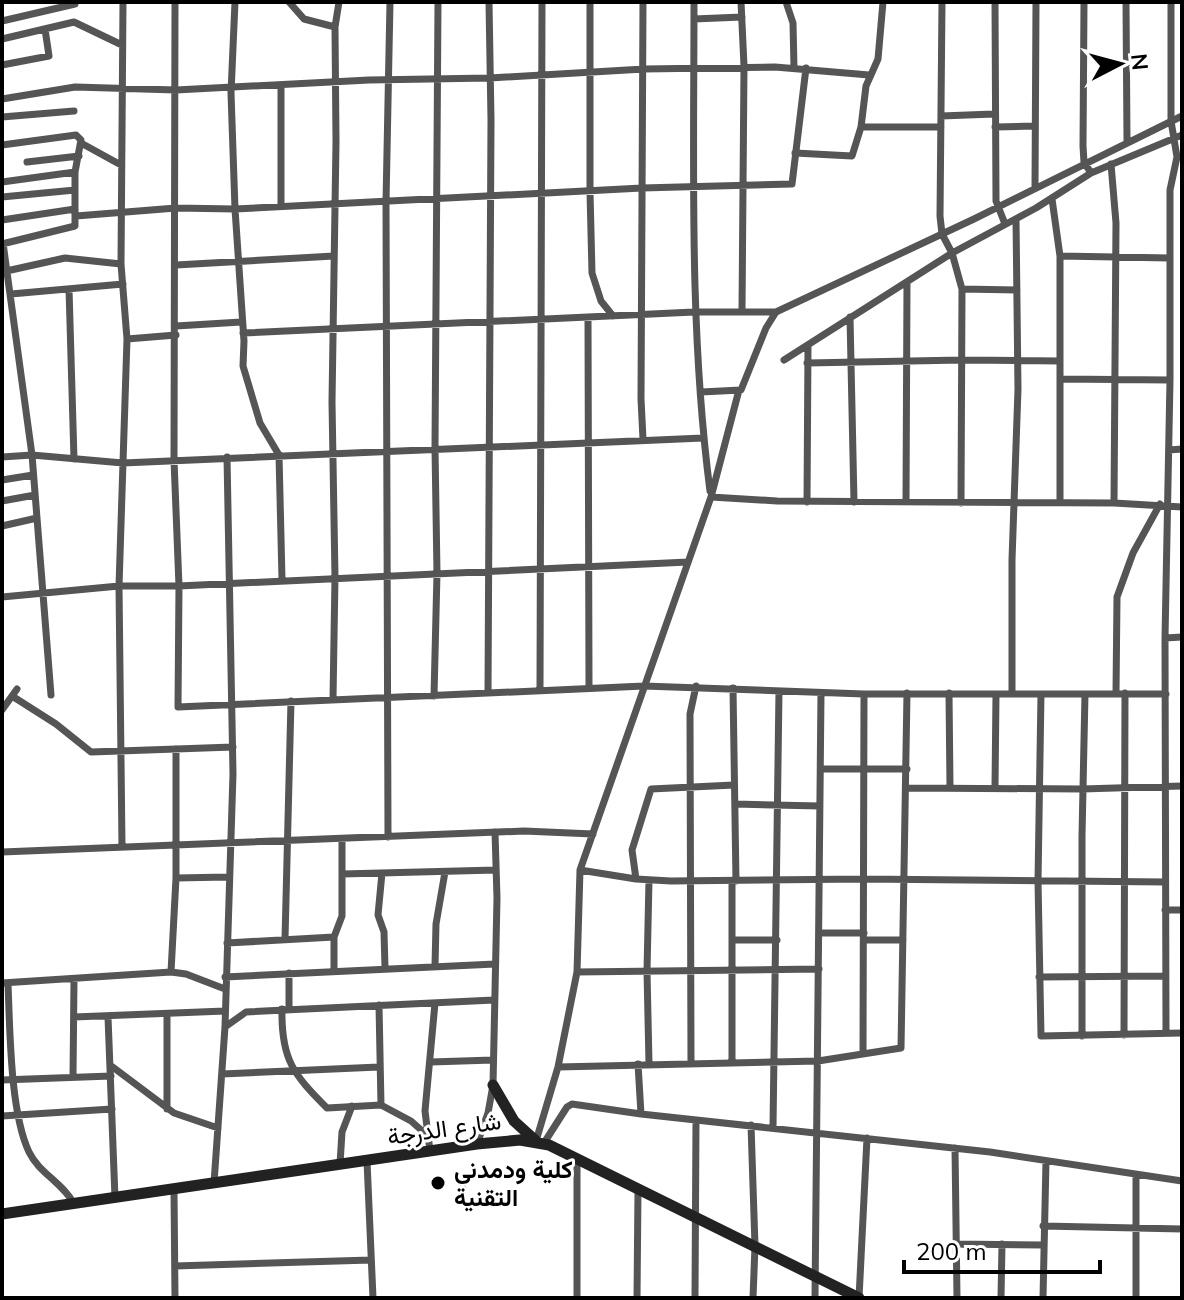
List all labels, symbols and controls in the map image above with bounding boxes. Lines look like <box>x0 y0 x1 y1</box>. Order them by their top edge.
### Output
north arrow <box>1080 24 1160 104</box>
text: N <box>1125 52 1155 72</box>
street label: شارع الدرجة <box>385 1105 503 1153</box>
place label: كلية ودمدني التقنية <box>454 1154 573 1212</box>
marker: كلية ودمدني التقنية <box>429 1174 447 1192</box>
scale bar <box>904 1224 1100 1274</box>
text: 200 m <box>916 1236 987 1266</box>

